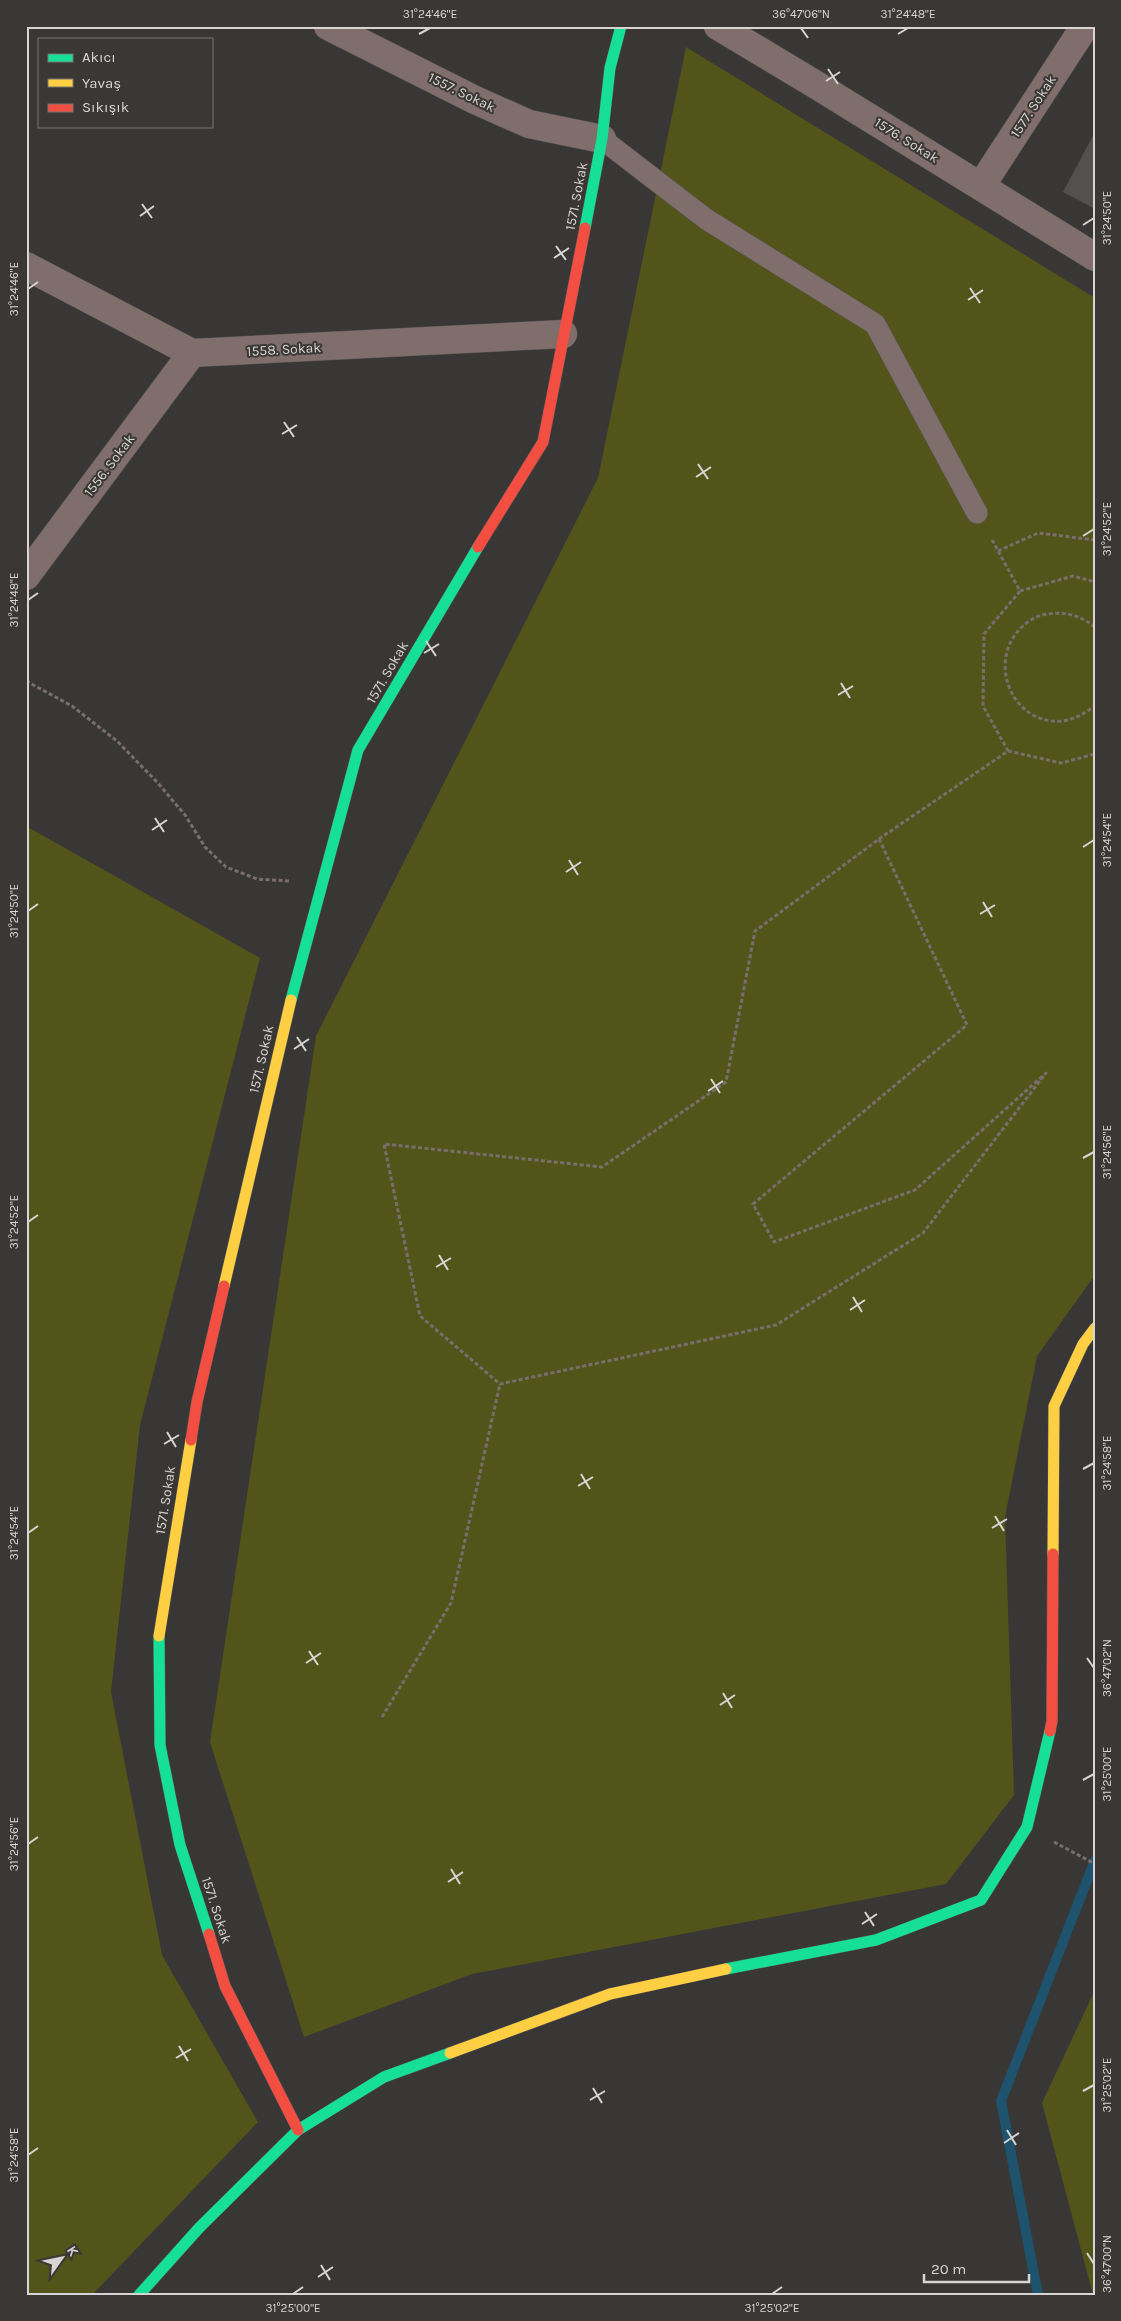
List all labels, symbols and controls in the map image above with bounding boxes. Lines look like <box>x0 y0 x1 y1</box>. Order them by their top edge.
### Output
text: 31°24'46"E <box>403 7 457 21</box>
text: 36°47'06"N <box>772 7 830 21</box>
text: 31°24'48"E <box>881 7 935 21</box>
legend <box>38 38 212 128</box>
text: Akıcı <box>82 48 116 66</box>
street label: 1557. Sokak <box>426 69 498 116</box>
street label: 1577. Sokak <box>1007 72 1060 141</box>
text: Yavaş <box>82 74 121 92</box>
text: Sıkışık <box>82 98 129 116</box>
street label: 1576. Sokak <box>871 114 942 167</box>
street label: 1571. Sokak <box>562 160 591 232</box>
text: 31°24'50"E <box>1100 191 1114 245</box>
text: 31°24'46"E <box>7 262 21 316</box>
street label: 1558. Sokak <box>246 339 322 360</box>
street label: 1556. Sokak <box>80 431 138 500</box>
text: 31°24'52"E <box>1100 502 1114 556</box>
text: 31°24'48"E <box>7 573 21 627</box>
street label: 1571. Sokak <box>363 638 412 706</box>
text: 31°24'54"E <box>1100 813 1114 867</box>
text: 31°24'50"E <box>7 884 21 938</box>
street label: 1571. Sokak <box>245 1023 278 1095</box>
text: 31°24'56"E <box>1100 1125 1114 1179</box>
text: 31°24'52"E <box>7 1195 21 1249</box>
text: 31°24'58"E <box>1100 1436 1114 1490</box>
street label: 1571. Sokak <box>152 1464 179 1536</box>
text: 31°24'54"E <box>7 1506 21 1560</box>
text: 36°47'02"N <box>1100 1639 1114 1697</box>
text: 31°25'00"E <box>1100 1746 1114 1802</box>
text: 31°24'56"E <box>7 1817 21 1871</box>
street label: 1571. Sokak <box>198 1875 235 1946</box>
text: 31°25'02"E <box>1100 2058 1114 2112</box>
text: 31°24'58"E <box>7 2128 21 2182</box>
north arrow <box>38 2234 88 2284</box>
text: 36°47'00"N <box>1100 2235 1114 2293</box>
text: K <box>63 2243 83 2260</box>
scale bar <box>924 2251 1028 2283</box>
text: 20 m <box>931 2260 966 2278</box>
text: 31°25'00"E <box>265 2301 321 2315</box>
text: 31°25'02"E <box>745 2301 799 2315</box>

